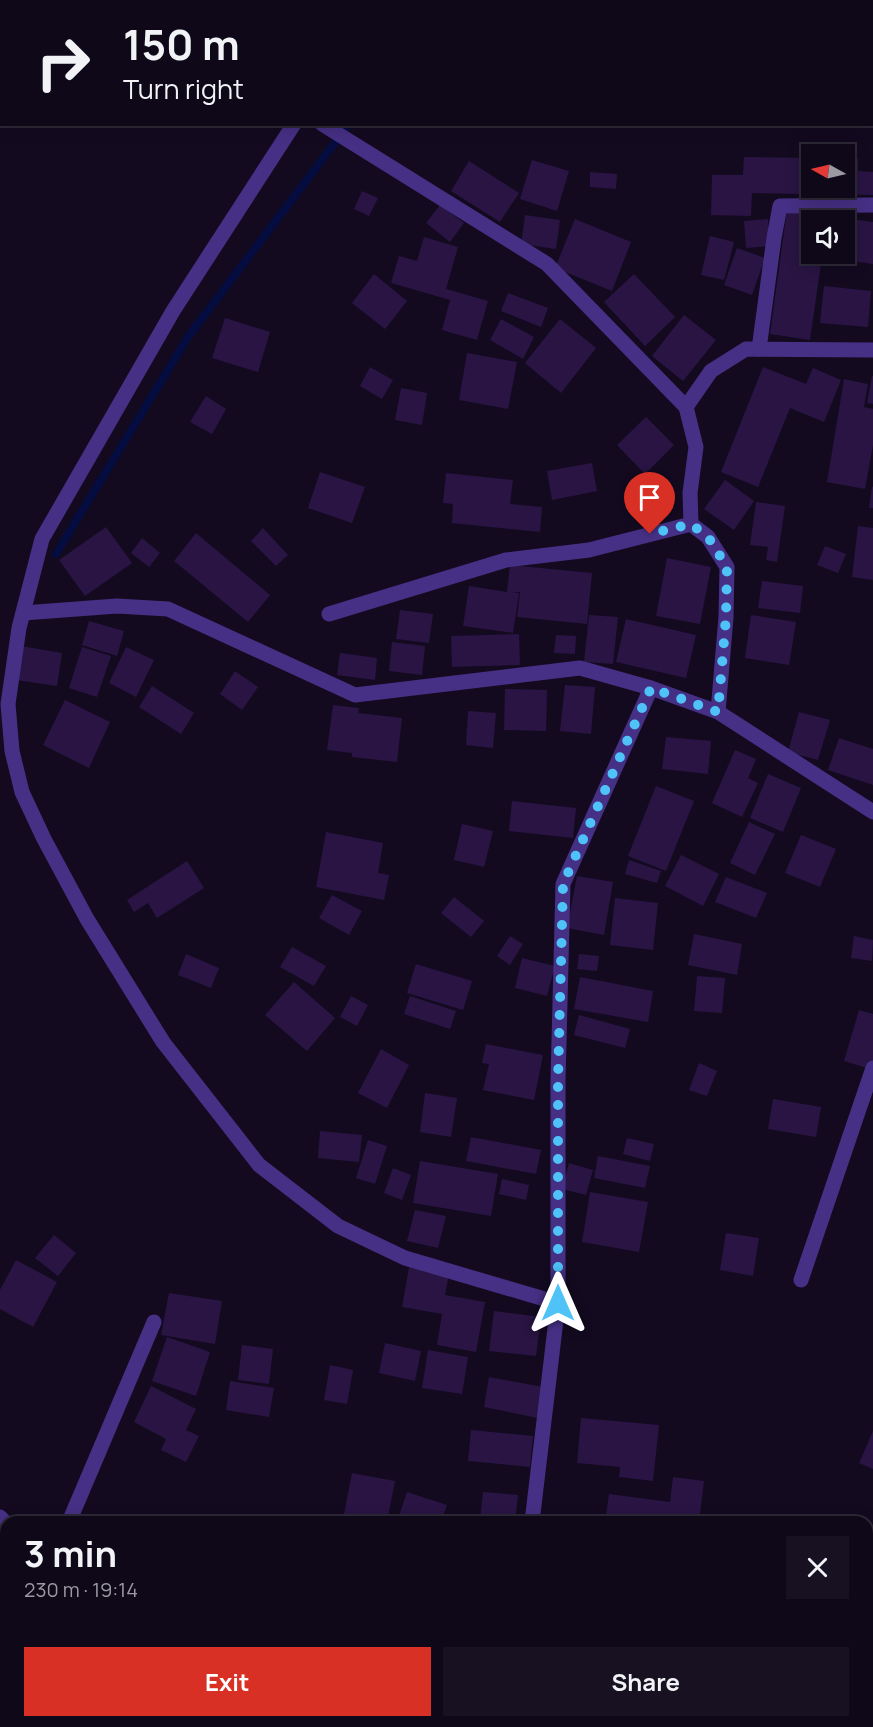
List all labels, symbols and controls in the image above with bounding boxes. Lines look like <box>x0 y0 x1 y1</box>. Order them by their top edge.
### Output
text: 150 m <box>123 15 240 73</box>
icon: right <box>24 24 102 102</box>
text: Turn right <box>123 70 244 107</box>
north arrow <box>801 144 855 198</box>
map controls <box>801 144 855 264</box>
button: sound <box>801 210 855 264</box>
pin <box>624 472 675 534</box>
icon: arrive <box>633 481 666 514</box>
position arrow <box>526 1271 590 1335</box>
text: 3 min <box>24 1529 117 1578</box>
button: close <box>786 1536 849 1599</box>
text: 230 m · 19:14 <box>24 1576 138 1603</box>
button: Exit <box>24 1647 431 1716</box>
button: Share <box>443 1647 849 1716</box>

